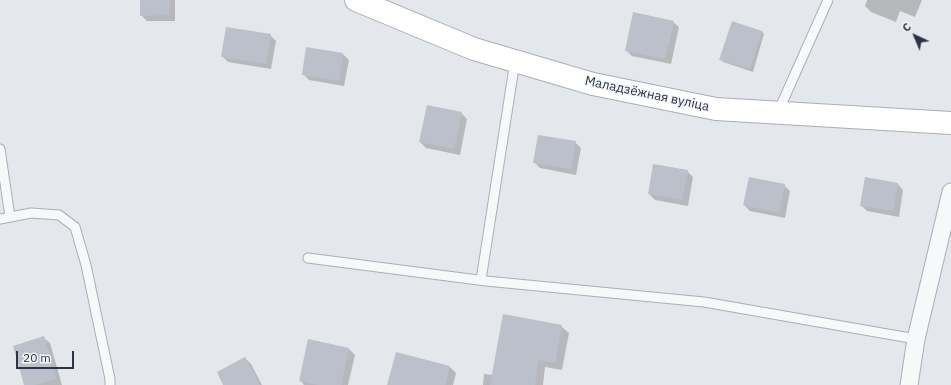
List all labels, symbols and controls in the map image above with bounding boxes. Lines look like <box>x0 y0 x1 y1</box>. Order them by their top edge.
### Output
north arrow <box>895 16 935 56</box>
text: С <box>899 20 914 35</box>
street label: Маладзёжная вуліца <box>583 73 711 115</box>
scale bar <box>18 343 76 369</box>
text: 20 m <box>23 350 51 365</box>

